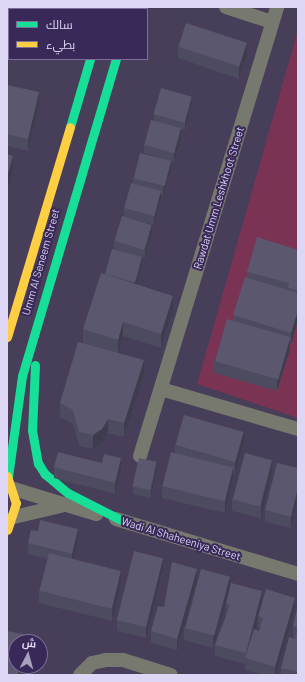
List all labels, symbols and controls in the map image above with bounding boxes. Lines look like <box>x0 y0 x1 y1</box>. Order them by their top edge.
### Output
legend <box>8 8 148 60</box>
text: سالك <box>46 17 73 31</box>
text: بطيء <box>46 37 75 51</box>
street label: Rawdat Umm Leshkhoot Street <box>191 125 247 271</box>
street label: Umm Al Seneem Street <box>19 207 63 317</box>
street label: Wadi Al Shaheeniya Street <box>120 515 242 563</box>
north arrow <box>8 634 48 674</box>
text: ش <box>21 635 37 650</box>

